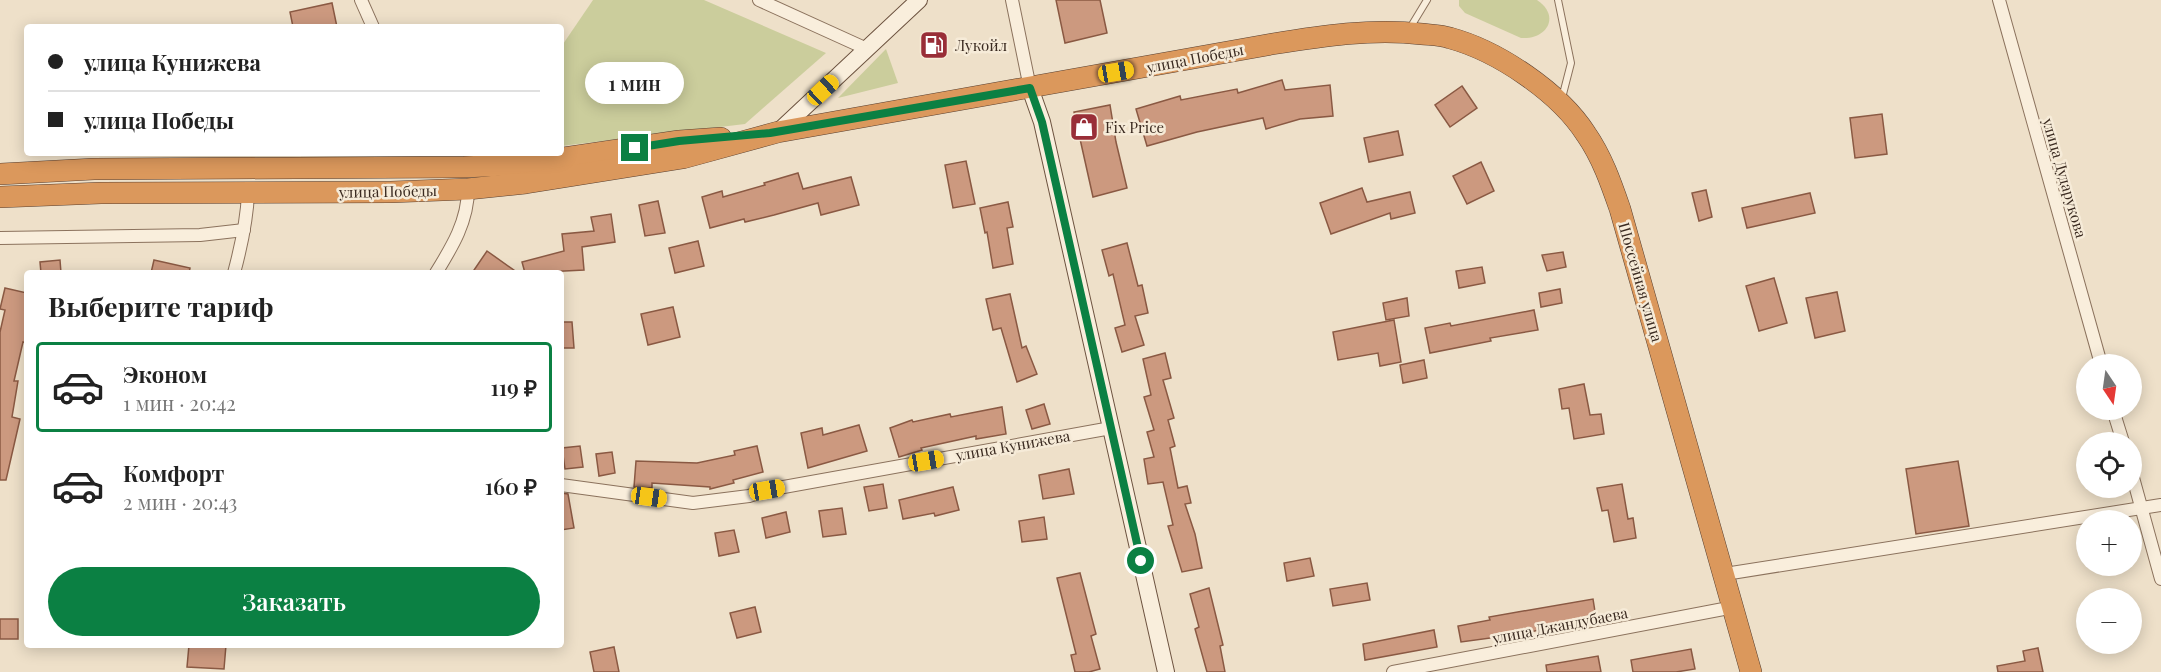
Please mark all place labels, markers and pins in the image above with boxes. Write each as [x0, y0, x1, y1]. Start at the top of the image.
fuel station icon: Лукойл [918, 29, 950, 61]
place label: Лукойл [954, 35, 1008, 55]
shop icon: Fix Price [1068, 111, 1100, 143]
place label: Fix Price [1105, 117, 1164, 137]

